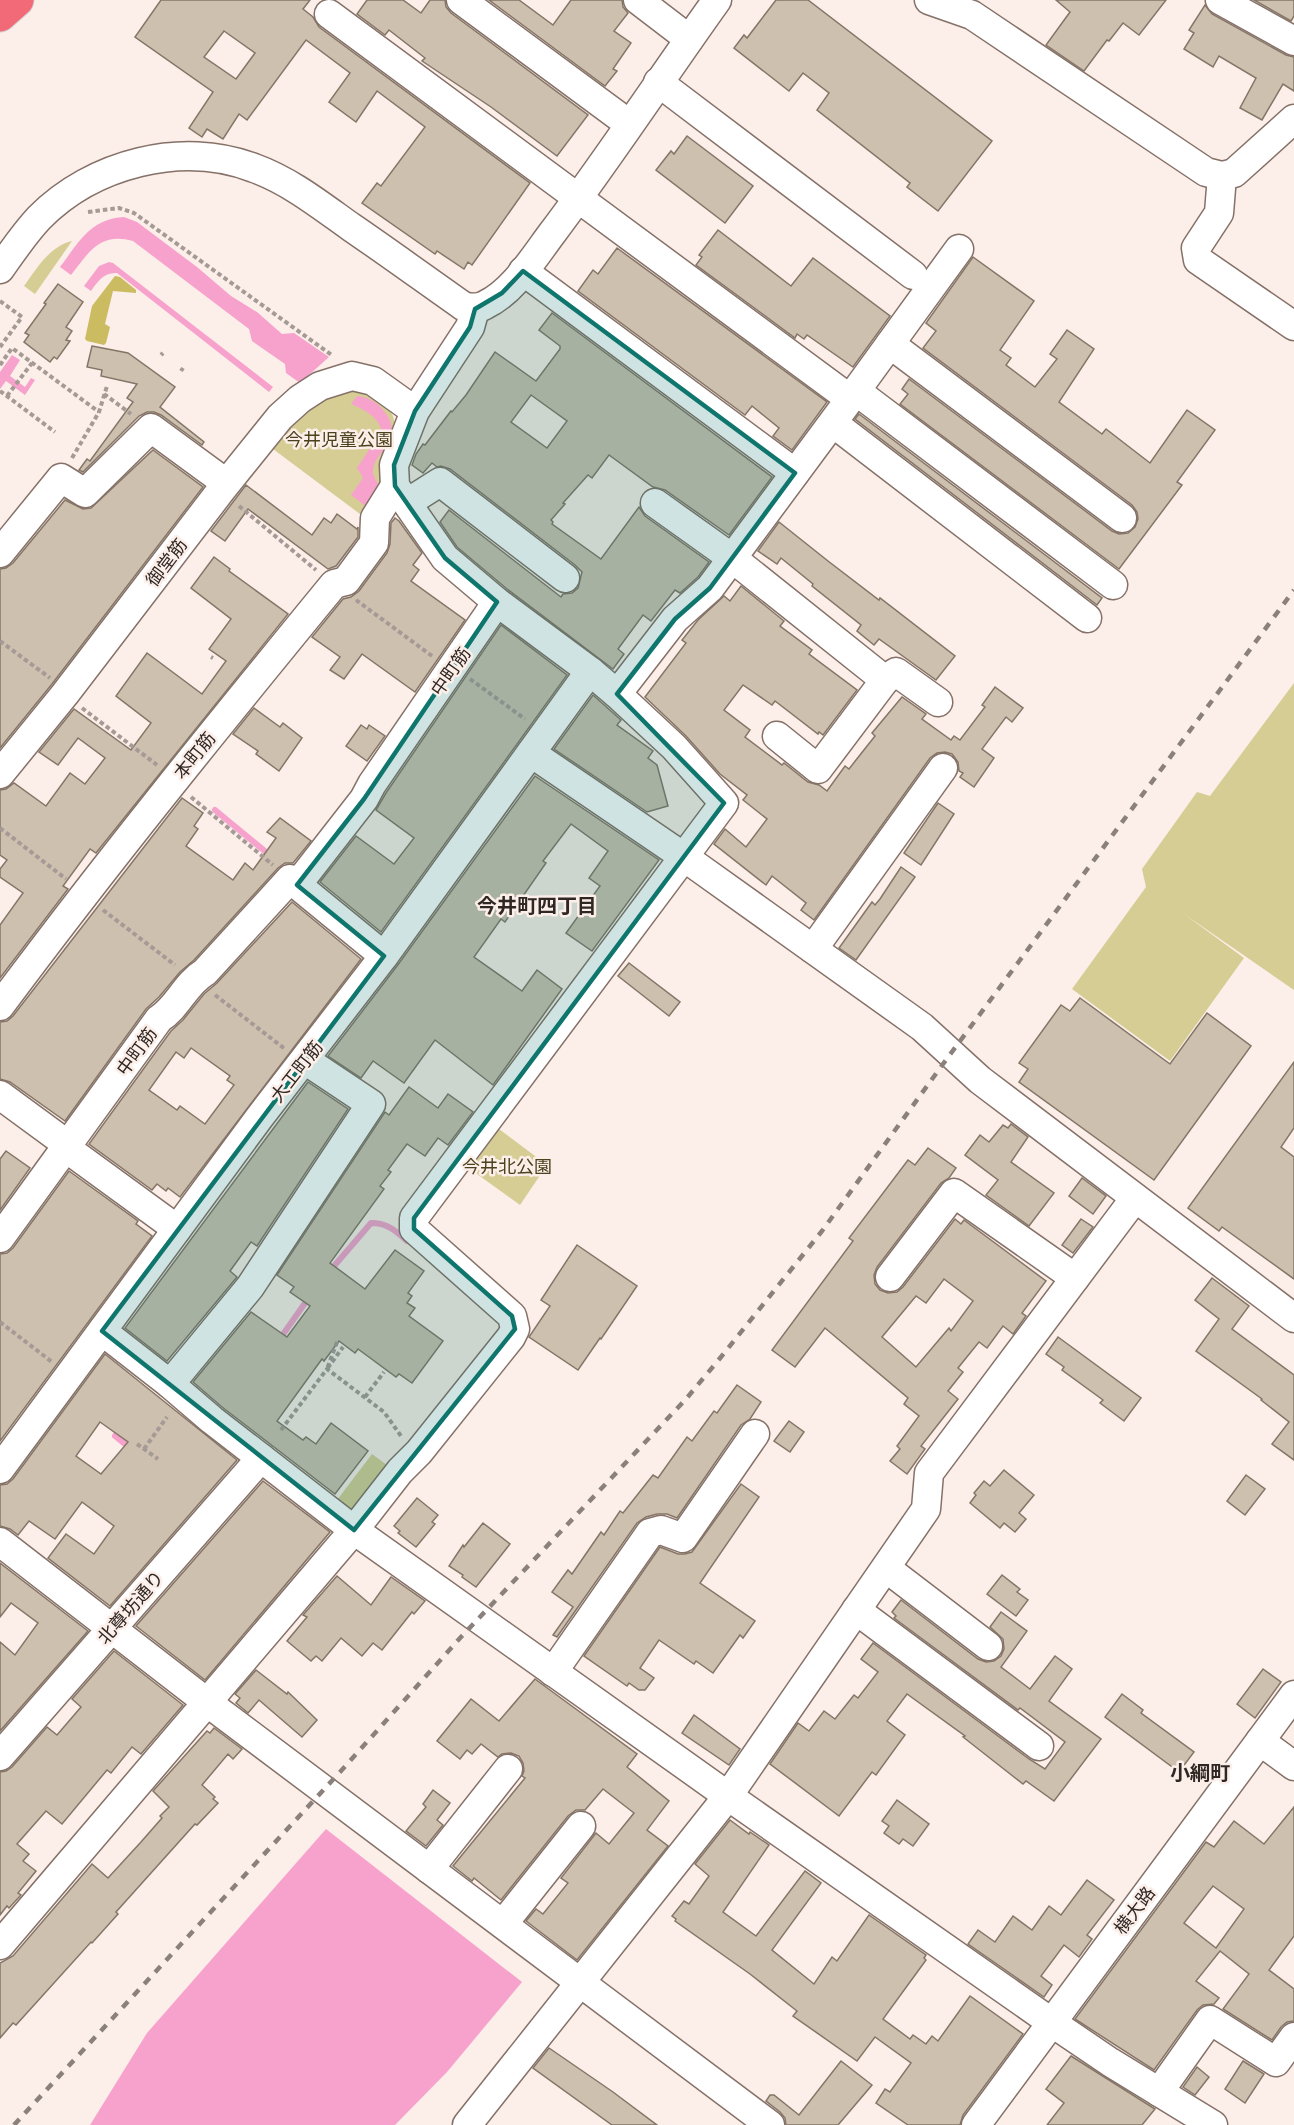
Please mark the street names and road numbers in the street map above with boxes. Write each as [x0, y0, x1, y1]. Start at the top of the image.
street label: 御堂筋 [140, 533, 192, 591]
street label: 中町筋 [425, 642, 475, 700]
street label: 本町筋 [168, 726, 220, 784]
street label: 中町筋 [110, 1022, 162, 1080]
street label: 大工町筋 [264, 1035, 328, 1107]
street label: 北尊坊通り [91, 1565, 169, 1649]
street label: 横大路 [1108, 1881, 1160, 1939]

